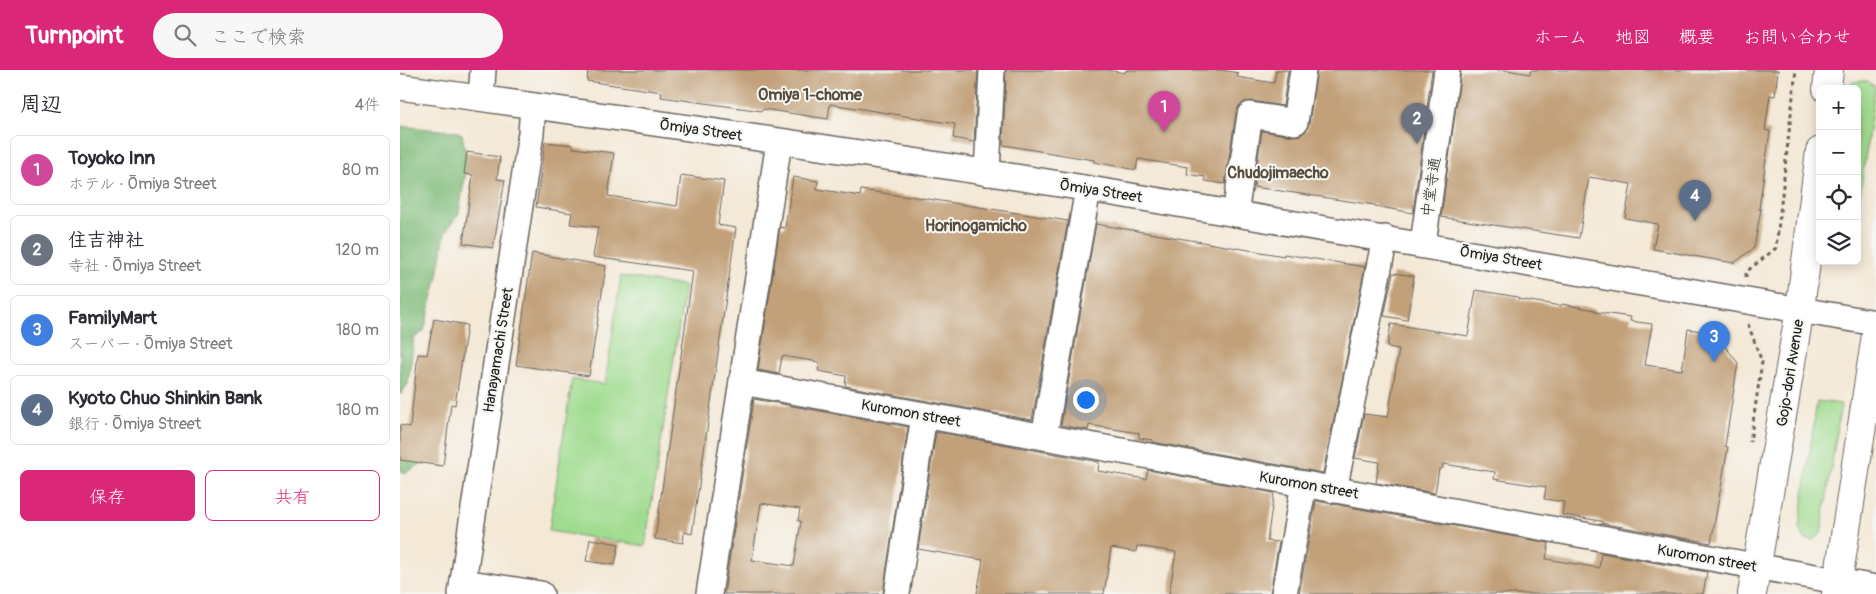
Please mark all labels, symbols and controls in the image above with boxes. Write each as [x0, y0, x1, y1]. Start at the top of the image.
search box [153, 13, 503, 58]
text: Turnpoint [25, 21, 123, 50]
icon: search [171, 21, 199, 49]
text: ここで検索 [211, 25, 306, 49]
text: ホーム [1534, 26, 1587, 49]
text: 地図 [1615, 26, 1651, 49]
text: 概要 [1679, 26, 1715, 49]
text: お問い合わせ [1743, 26, 1851, 49]
district label: Omiya 1-chome [758, 85, 863, 105]
map controls [1816, 85, 1861, 265]
button: + [1816, 85, 1861, 130]
text: 周辺 [20, 91, 62, 118]
pin: 1 [1148, 91, 1180, 132]
text: 4件 [355, 95, 380, 115]
pin: 2 [1401, 103, 1433, 144]
street label: Ōmiya Street [658, 115, 745, 146]
button: − [1816, 130, 1861, 175]
text: Toyoko Inn [68, 146, 155, 170]
street label: 中堂寺通 [1418, 156, 1445, 218]
text: 1 [34, 160, 40, 180]
text: 80 m [342, 160, 379, 180]
district label: Chudojimaecho [1227, 163, 1329, 183]
text: ホテル · Ōmiya Street [68, 174, 216, 194]
button: locate [1816, 175, 1861, 220]
street label: Ōmiya Street [1058, 176, 1145, 208]
pin: 4 [1679, 180, 1711, 221]
district label: Horinogamicho [925, 216, 1027, 236]
button: layers [1816, 220, 1861, 265]
text: 住吉神社 [68, 228, 144, 252]
text: 2 [33, 240, 41, 260]
text: 120 m [335, 240, 379, 260]
street label: Ōmiya Street [1458, 242, 1545, 275]
text: 寺社 · Ōmiya Street [68, 256, 201, 276]
street label: Hanayamachi Street [479, 285, 518, 414]
text: FamilyMart [68, 306, 157, 330]
street label: Gojo-dori Avenue [1773, 317, 1808, 428]
text: 3 [33, 320, 41, 340]
text: 180 m [336, 320, 379, 340]
pin: 3 [1698, 321, 1730, 362]
text: スーパー · Ōmiya Street [68, 334, 232, 354]
text: Kyoto Chuo Shinkin Bank [68, 386, 262, 410]
your location [1073, 387, 1099, 413]
street label: Kuromon street [860, 395, 963, 432]
text: 4 [32, 400, 42, 420]
text: 180 m [336, 400, 379, 420]
text: 銀行 · Ōmiya Street [68, 414, 201, 434]
street label: Kuromon street [1258, 467, 1361, 504]
button: 保存 [20, 470, 195, 521]
button: 共有 [205, 470, 380, 521]
street label: Kuromon street [1656, 540, 1759, 577]

